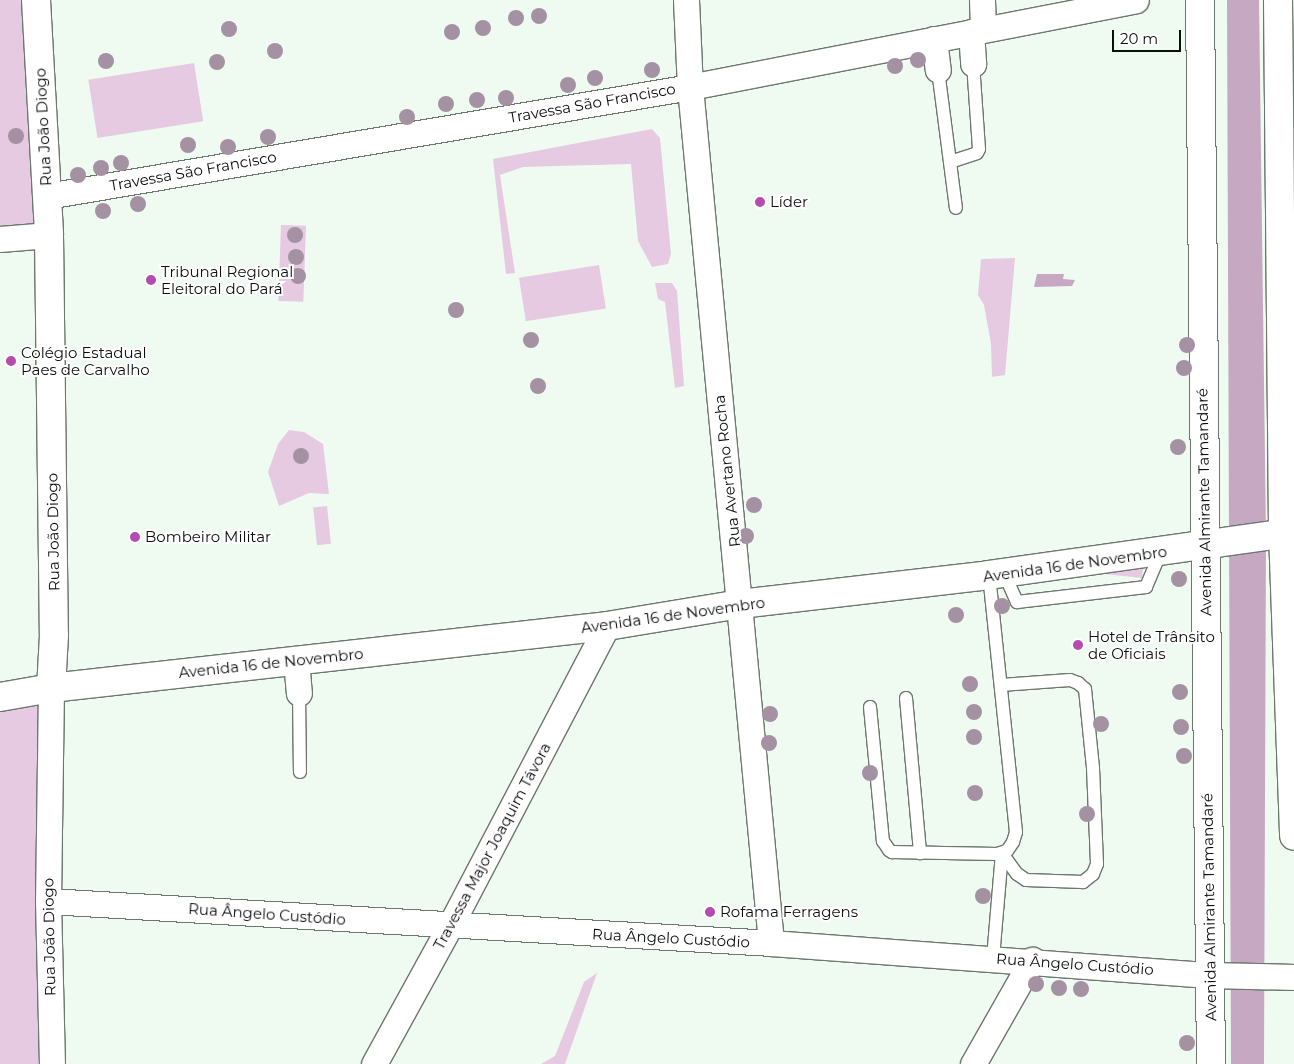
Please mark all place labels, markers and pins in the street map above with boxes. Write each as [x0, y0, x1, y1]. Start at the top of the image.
place label: Líder [770, 193, 808, 211]
marker: Líder [754, 196, 766, 208]
place label: Tribunal Regional Eleitoral do Pará [161, 262, 293, 297]
marker: Tribunal Regional Eleitoral do Pará [145, 274, 157, 286]
place label: Colégio Estadual Paes de Carvalho [21, 343, 150, 378]
marker: Colégio Estadual Paes de Carvalho [5, 355, 17, 367]
place label: Bombeiro Militar [145, 528, 271, 546]
marker: Bombeiro Militar [129, 531, 141, 543]
place label: Hotel de Trânsito de Oficiais [1088, 627, 1215, 662]
marker: Hotel de Trânsito de Oficiais [1072, 639, 1084, 651]
place label: Rofama Ferragens [720, 903, 858, 921]
marker: Rofama Ferragens [704, 906, 716, 918]

